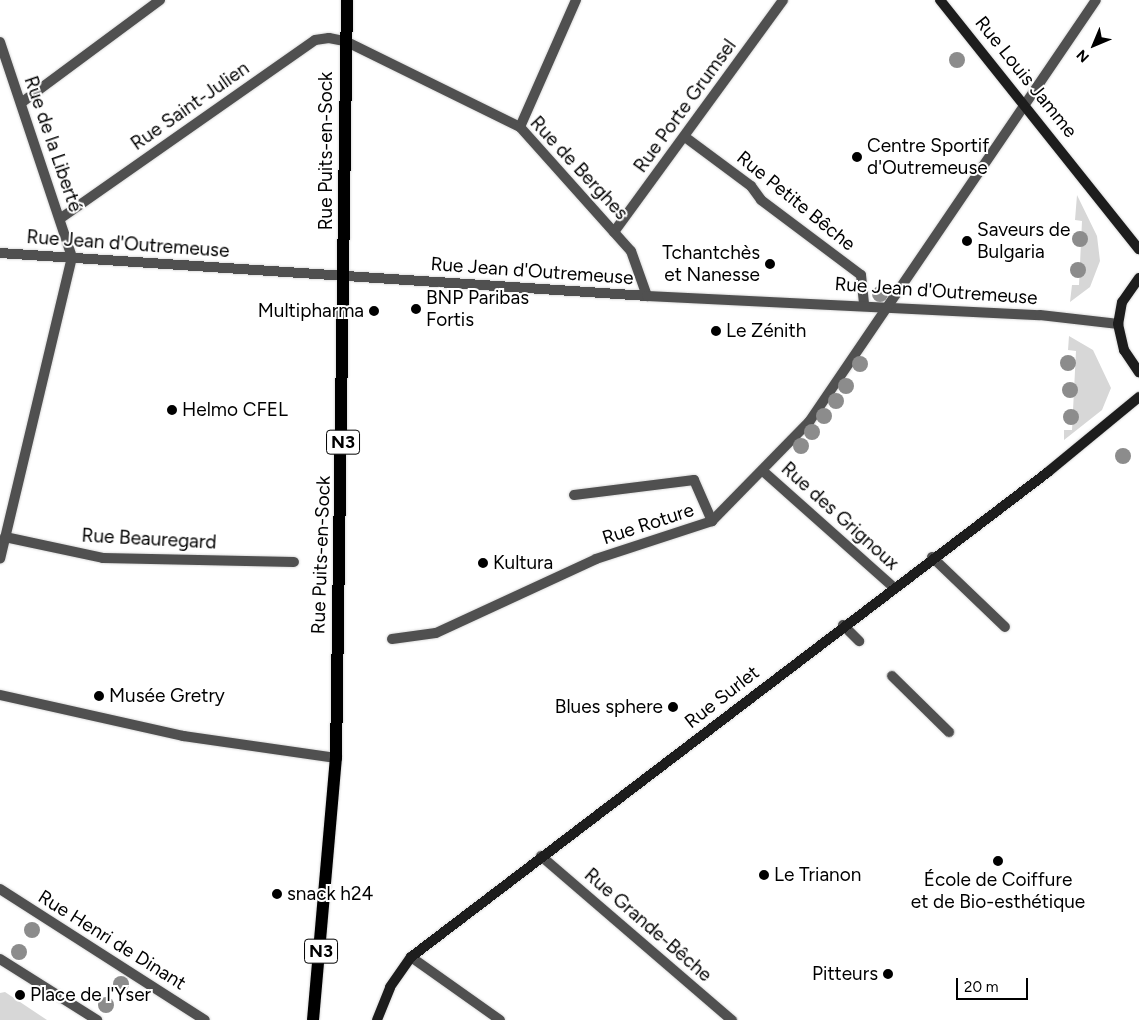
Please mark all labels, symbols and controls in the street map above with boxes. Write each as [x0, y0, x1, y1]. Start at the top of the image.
street label: Rue Louis Jamme [970, 12, 1082, 142]
north arrow [1069, 20, 1119, 70]
street label: Rue Porte Grumsel [629, 35, 741, 177]
text: N [1073, 46, 1093, 66]
street label: Rue Saint-Julien [127, 57, 253, 155]
street label: Rue Puits-en-Sock [315, 72, 337, 230]
street label: Rue de la Liberté [19, 73, 87, 215]
street label: Rue de Berghes [525, 112, 633, 224]
place label: Centre Sportif d'Outremeuse [867, 135, 989, 179]
street label: Rue Petite Bêche [732, 146, 860, 256]
marker: Centre Sportif d'Outremeuse [851, 151, 863, 163]
place label: Saveurs de Bulgaria [977, 219, 1070, 263]
street label: Rue Jean d'Outremeuse [26, 226, 230, 262]
marker: Saveurs de Bulgaria [961, 235, 973, 247]
place label: Tchantchès et Nanesse [662, 242, 760, 286]
street label: Rue Jean d'Outremeuse [430, 253, 634, 289]
marker: Tchantchès et Nanesse [764, 258, 776, 270]
street label: Rue Jean d'Outremeuse [834, 273, 1038, 309]
place label: BNP Paribas Fortis [426, 287, 529, 331]
place label: Multipharma [258, 300, 364, 322]
marker: BNP Paribas Fortis [410, 303, 422, 315]
marker: Multipharma [368, 305, 380, 317]
place label: Le Zénith [726, 320, 806, 342]
marker: Le Zénith [710, 325, 722, 337]
place label: Helmo CFEL [182, 399, 288, 421]
marker: Helmo CFEL [166, 404, 178, 416]
road number: N3 [326, 427, 360, 458]
street label: Rue des Grignoux [777, 457, 903, 575]
street label: Rue Puits-en-Sock [307, 475, 335, 635]
street label: Rue Roture [599, 498, 697, 550]
street label: Rue Beauregard [81, 524, 217, 554]
place label: Kultura [493, 552, 553, 574]
marker: Kultura [477, 557, 489, 569]
street label: Rue Surlet [680, 661, 764, 733]
place label: Musée Gretry [109, 685, 225, 707]
marker: Musée Gretry [93, 690, 105, 702]
place label: Blues sphere [555, 696, 663, 718]
marker: Blues sphere [667, 701, 679, 713]
marker: École de Coiffure et de Bio-esthétique [992, 855, 1004, 867]
street label: Rue Grande-Bêche [580, 863, 716, 987]
place label: Le Trianon [774, 864, 861, 886]
marker: Le Trianon [758, 869, 770, 881]
place label: École de Coiffure et de Bio-esthétique [911, 869, 1085, 913]
place label: snack h24 [287, 883, 373, 905]
street label: Rue Henri de Dinant [34, 885, 190, 995]
marker: snack h24 [271, 888, 283, 900]
road number: N3 [304, 936, 338, 966]
place label: Pitteurs [812, 963, 878, 985]
marker: Pitteurs [882, 968, 894, 980]
scale bar [959, 968, 1032, 1000]
text: 20 m [964, 978, 998, 996]
place label: Place de l'Yser [30, 984, 151, 1006]
marker: Place de l'Yser [14, 989, 26, 1001]

